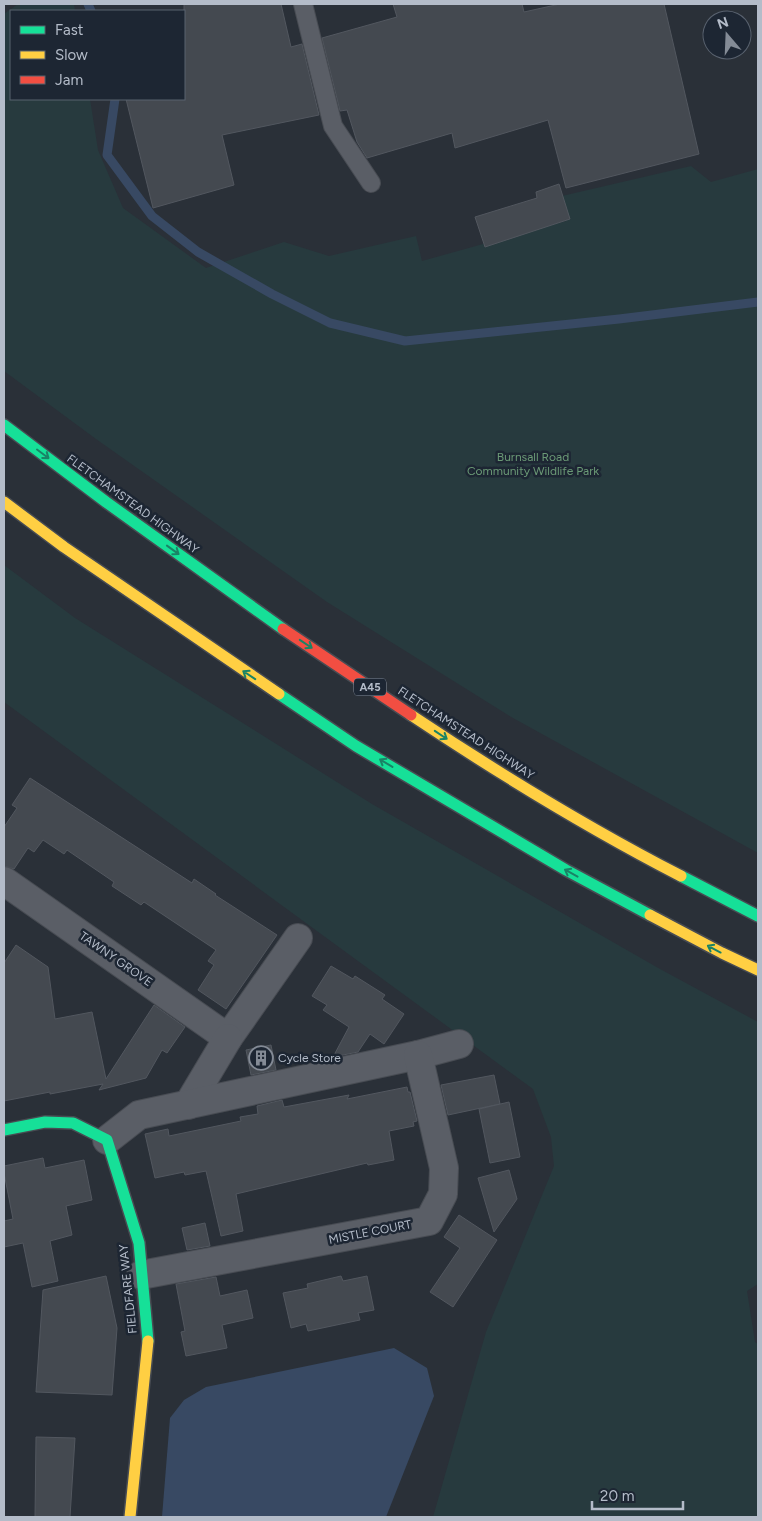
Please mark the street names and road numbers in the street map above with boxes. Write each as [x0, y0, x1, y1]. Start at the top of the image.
street label: FLETCHAMSTEAD HIGHWAY [64, 451, 202, 557]
road number: A45 [354, 679, 386, 696]
street label: FLETCHAMSTEAD HIGHWAY [395, 684, 537, 783]
street label: TAWNY GROVE [77, 929, 155, 989]
street label: MISTLE COURT [327, 1217, 413, 1247]
street label: FIELDFARE WAY [116, 1243, 140, 1334]

